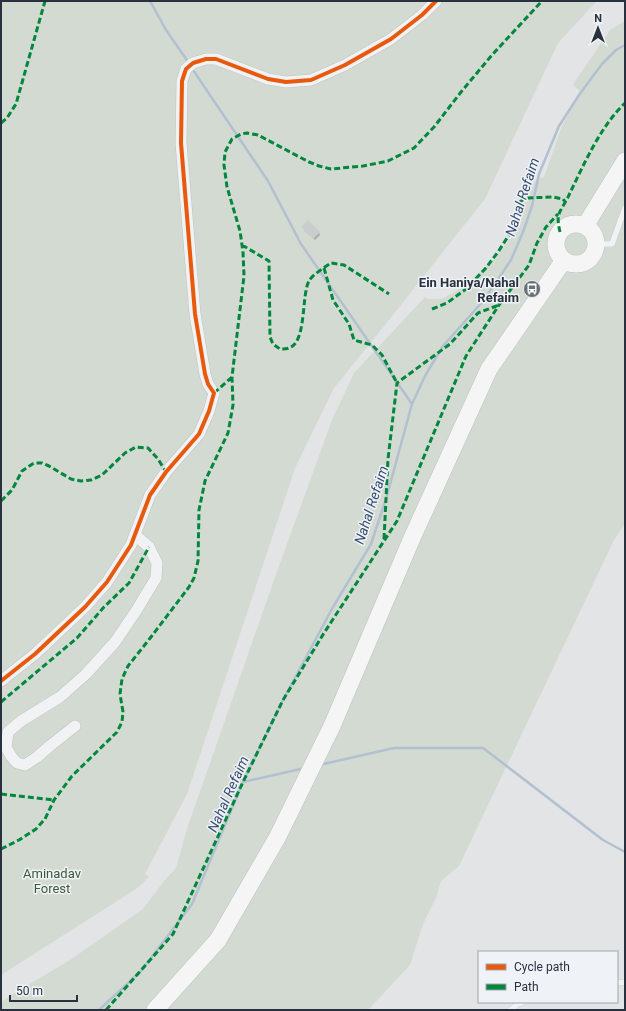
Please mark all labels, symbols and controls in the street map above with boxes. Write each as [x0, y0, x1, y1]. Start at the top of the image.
north arrow [578, 8, 618, 48]
text: N [594, 12, 602, 25]
water label: Nahal Refaim [502, 156, 542, 238]
place label: Ein Haniya/Nahal Refaim [419, 275, 519, 305]
bus stop icon: Ein Haniya/Nahal Refaim [522, 279, 542, 299]
water label: Nahal Refaim [351, 464, 391, 546]
water label: Nahal Refaim [204, 753, 252, 835]
park label: Aminadav Forest [23, 866, 82, 896]
legend [478, 951, 618, 1003]
text: Cycle path [514, 960, 570, 974]
scale bar [10, 977, 77, 1003]
text: Path [514, 980, 539, 994]
text: 50 m [16, 984, 43, 998]

